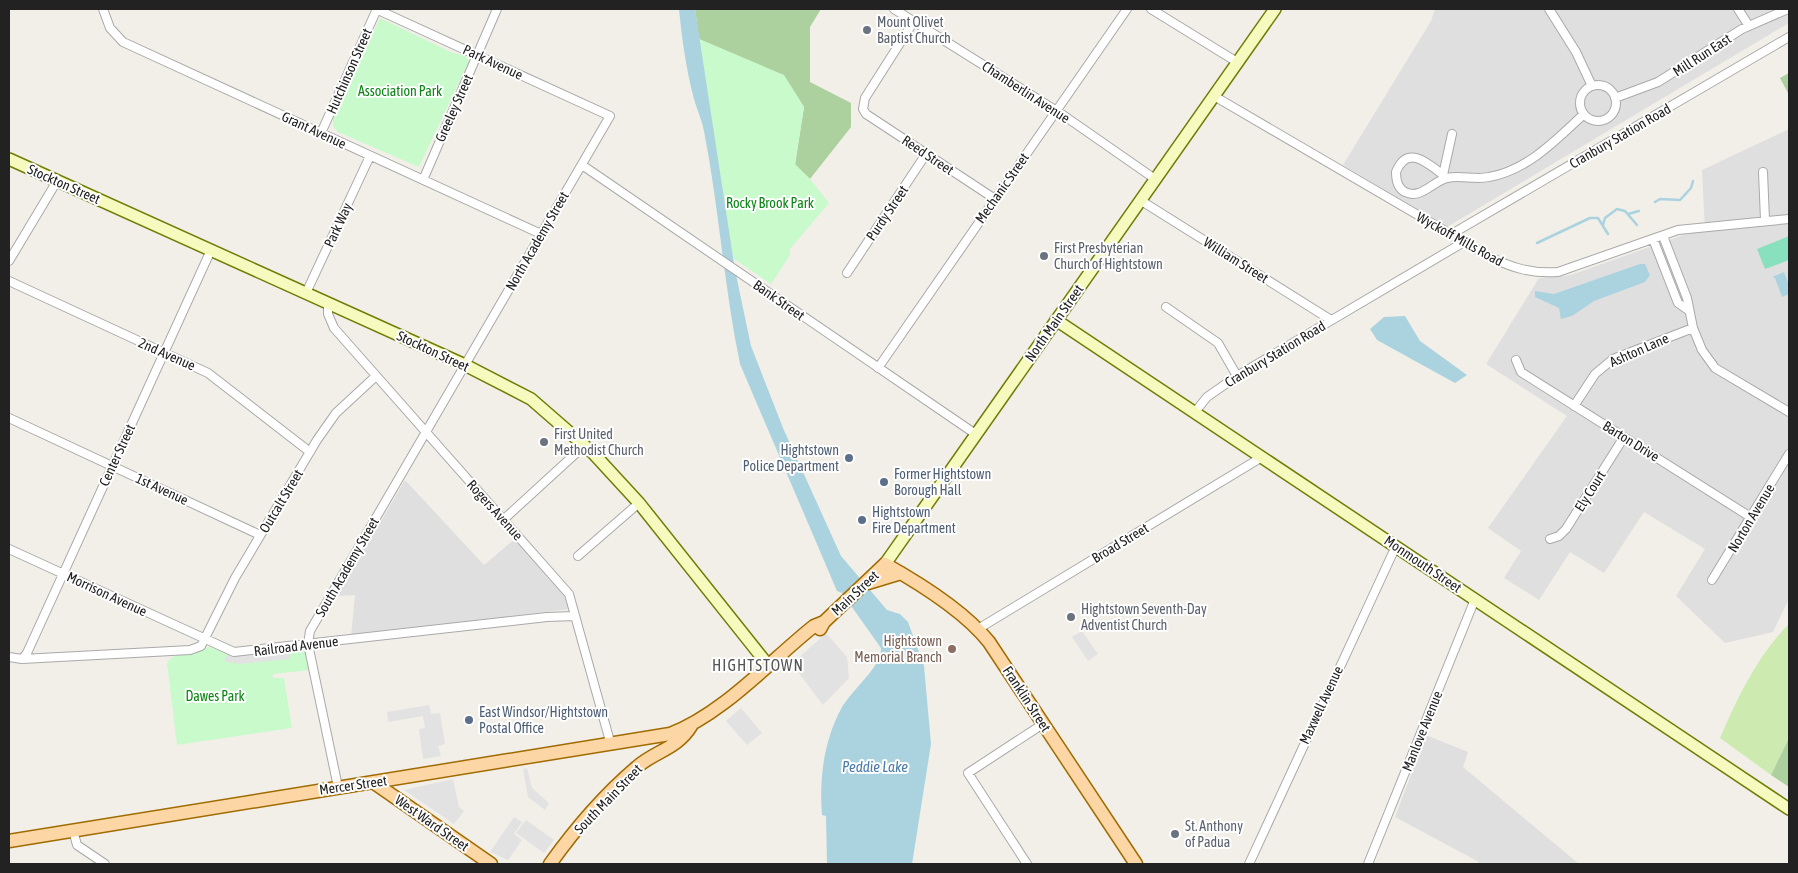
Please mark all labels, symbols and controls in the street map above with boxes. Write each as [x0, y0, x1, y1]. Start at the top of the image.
place label: Mount Olivet Baptist Church [877, 14, 951, 46]
marker: Mount Olivet Baptist Church [861, 24, 873, 36]
street label: Hutchinson Street [323, 26, 375, 116]
street label: Mill Run East [1670, 30, 1734, 80]
street label: Park Avenue [461, 41, 525, 83]
street label: Chamberlin Avenue [979, 58, 1073, 126]
street label: Greeley Street [432, 72, 476, 144]
park label: Association Park [358, 83, 442, 99]
street label: Cranbury Station Road [1566, 100, 1674, 172]
street label: Grant Avenue [279, 108, 349, 152]
street label: Reed Street [899, 132, 957, 178]
street label: Mechanic Street [972, 150, 1032, 226]
street label: Stockton Street [25, 161, 103, 207]
street label: Purdy Street [863, 182, 911, 244]
street label: North Academy Street [502, 189, 572, 293]
park label: Rocky Brook Park [726, 195, 814, 211]
street label: Park Way [321, 200, 355, 250]
street label: Wyckoff Mills Road [1414, 209, 1506, 269]
street label: William Street [1201, 234, 1271, 286]
place label: First Presbyterian Church of Hightstown [1054, 240, 1163, 272]
marker: First Presbyterian Church of Hightstown [1038, 250, 1050, 262]
street label: Bank Street [750, 277, 808, 323]
street label: North Main Street [1022, 282, 1086, 364]
street label: Cranbury Station Road [1222, 318, 1328, 390]
street label: Stockton Street [394, 327, 472, 375]
street label: Ashton Lane [1607, 330, 1671, 370]
street label: 2nd Avenue [136, 334, 198, 374]
street label: Barton Drive [1600, 417, 1662, 465]
street label: Center Street [96, 421, 138, 489]
place label: First United Methodist Church [554, 426, 644, 458]
marker: First United Methodist Church [538, 436, 550, 448]
place label: Hightstown Police Department [743, 442, 839, 474]
marker: Hightstown Police Department [843, 452, 855, 464]
street label: Outcalt Street [256, 466, 306, 536]
place label: Former Hightstown Borough Hall [894, 466, 991, 498]
street label: Ely Court [1571, 468, 1609, 514]
street label: 1st Avenue [133, 470, 191, 508]
marker: Former Hightstown Borough Hall [878, 476, 890, 488]
street label: Rogers Avenue [464, 477, 526, 543]
street label: Norton Avenue [1724, 481, 1778, 555]
place label: Hightstown Fire Department [872, 504, 956, 536]
marker: Hightstown Fire Department [856, 514, 868, 526]
street label: South Academy Street [312, 515, 382, 619]
street label: Broad Street [1089, 520, 1151, 566]
street label: Monmouth Street [1381, 532, 1465, 596]
street label: Main Street [828, 567, 882, 619]
street label: Morrison Avenue [64, 568, 150, 620]
place label: Hightstown Seventh-Day Adventist Church [1081, 601, 1207, 633]
marker: Hightstown Seventh-Day Adventist Church [1065, 611, 1077, 623]
street label: Railroad Avenue [253, 633, 339, 659]
place label: Hightstown Memorial Branch [854, 633, 942, 665]
marker: Hightstown Memorial Branch [946, 643, 958, 655]
district label: HIGHTSTOWN [712, 656, 804, 674]
street label: Franklin Street [1000, 663, 1054, 735]
street label: Maxwell Avenue [1296, 663, 1346, 747]
park label: Dawes Park [185, 688, 245, 704]
street label: Manlove Avenue [1399, 688, 1445, 774]
place label: East Windsor/Hightstown Postal Office [479, 704, 608, 736]
marker: East Windsor/Hightstown Postal Office [463, 714, 475, 726]
water label: Peddie Lake [842, 758, 908, 775]
street label: South Main Street [571, 761, 645, 837]
street label: Mercer Street [318, 772, 388, 798]
street label: West Ward Street [392, 792, 472, 854]
place label: St. Anthony of Padua [1185, 818, 1243, 850]
marker: St. Anthony of Padua [1169, 828, 1181, 840]

